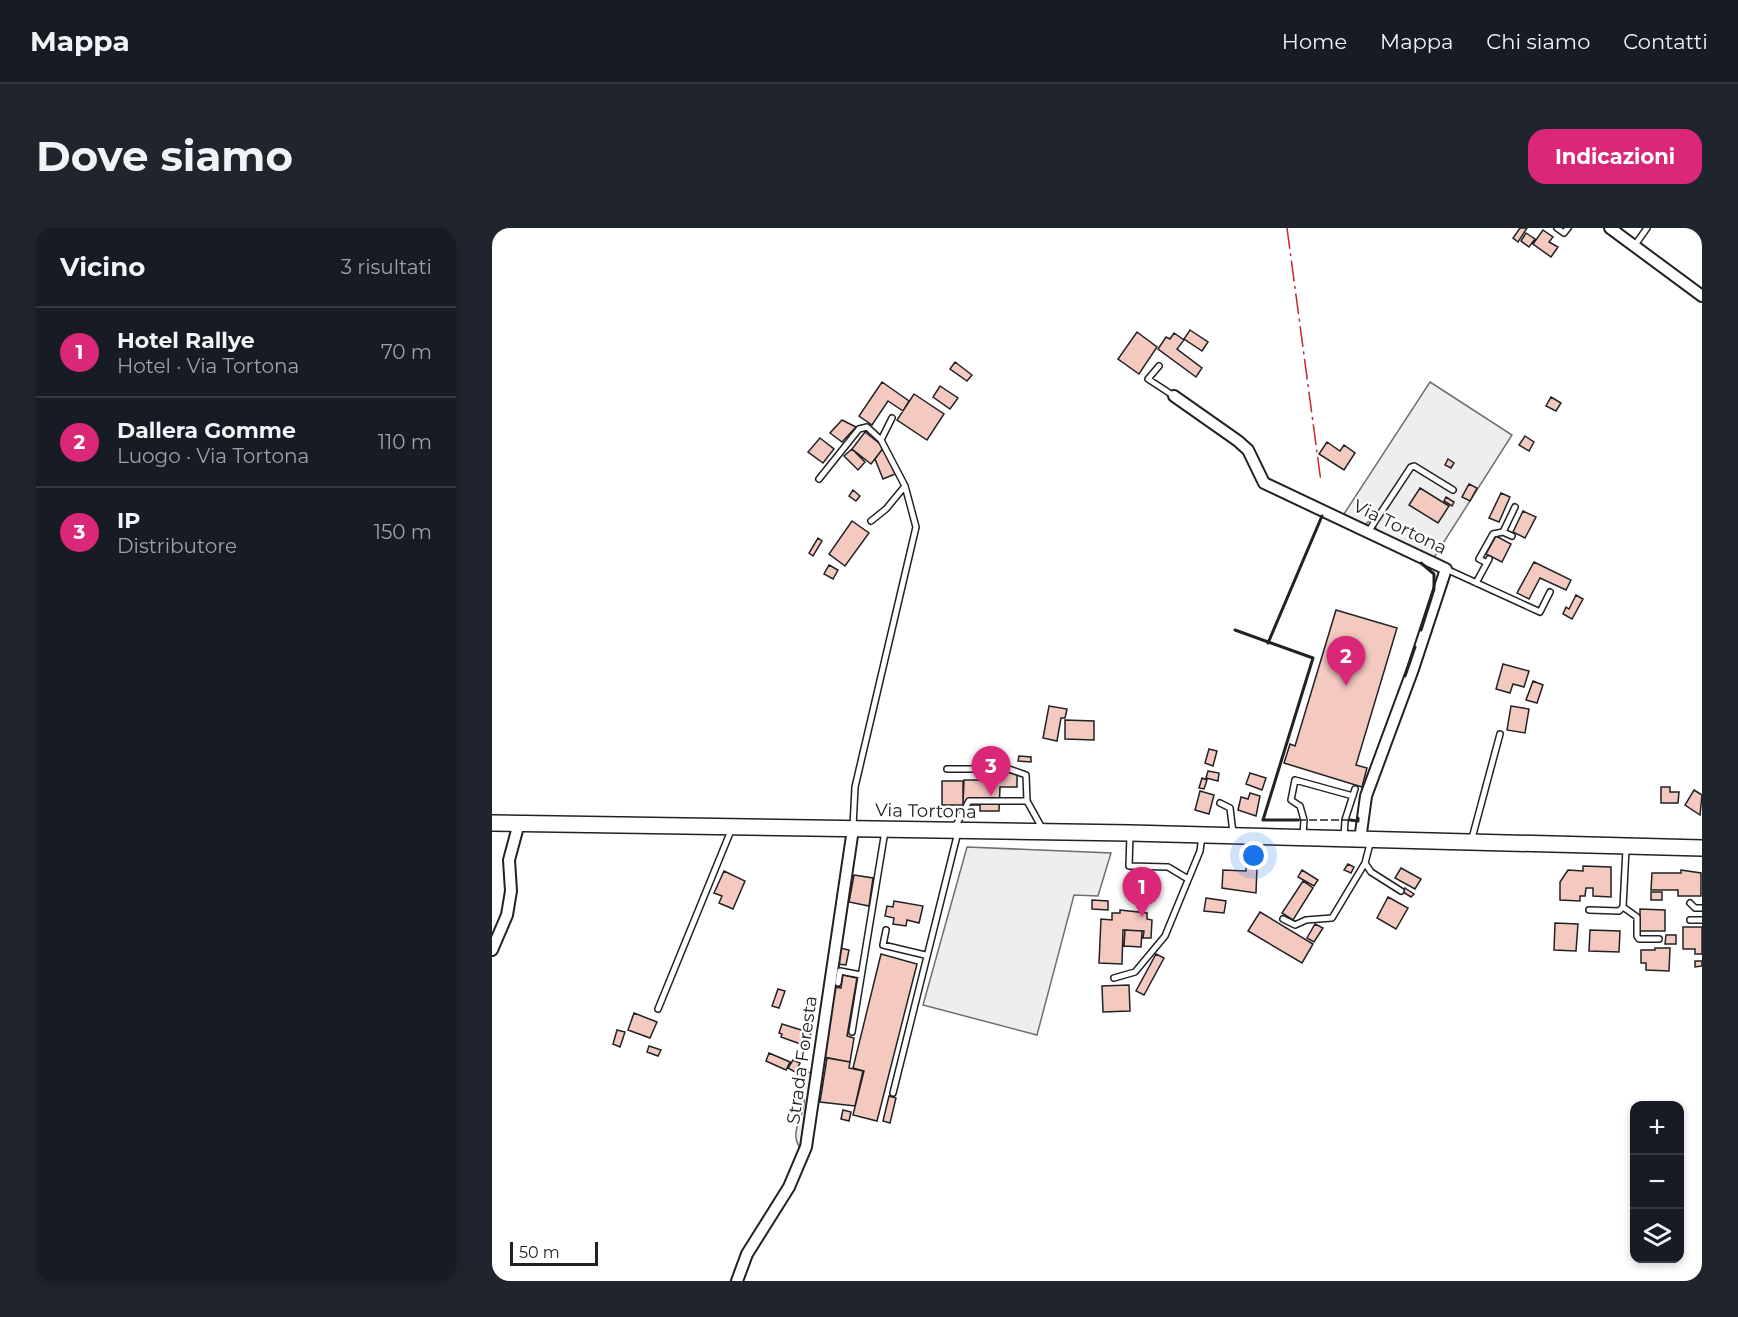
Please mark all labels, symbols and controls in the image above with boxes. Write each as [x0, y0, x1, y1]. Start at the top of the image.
text: Mappa [30, 24, 130, 58]
text: Home [1282, 29, 1347, 54]
text: Mappa [1380, 29, 1453, 54]
text: Chi siamo [1486, 29, 1590, 54]
text: Contatti [1623, 29, 1708, 54]
button: Indicazioni [1528, 129, 1702, 184]
text: Dove siamo [36, 130, 293, 182]
text: Vicino [60, 251, 145, 283]
text: 3 risultati [341, 255, 432, 279]
text: Hotel Rallye [117, 327, 255, 354]
text: 1 [76, 340, 83, 364]
text: 70 m [381, 340, 432, 364]
text: Hotel · Via Tortona [117, 354, 299, 378]
text: Dallera Gomme [117, 417, 296, 444]
text: 2 [74, 430, 85, 454]
text: 110 m [378, 430, 432, 454]
text: Luogo · Via Tortona [117, 444, 309, 468]
street label: Via Tortona [1350, 495, 1450, 559]
text: IP [117, 507, 140, 534]
text: 3 [74, 520, 85, 544]
text: 150 m [374, 520, 432, 544]
text: Distributore [117, 534, 237, 558]
pin: 2 [1326, 636, 1366, 686]
pin: 3 [972, 746, 1010, 796]
street label: Via Tortona [875, 799, 977, 823]
your location [1239, 841, 1268, 870]
pin: 1 [1122, 868, 1162, 917]
street label: Strada Foresta [782, 994, 822, 1126]
map controls [1630, 1101, 1684, 1263]
button: + [1630, 1101, 1684, 1155]
button: − [1630, 1155, 1684, 1209]
button: layers [1630, 1209, 1684, 1263]
scale bar [510, 1239, 598, 1266]
text: 50 m [519, 1243, 560, 1262]

